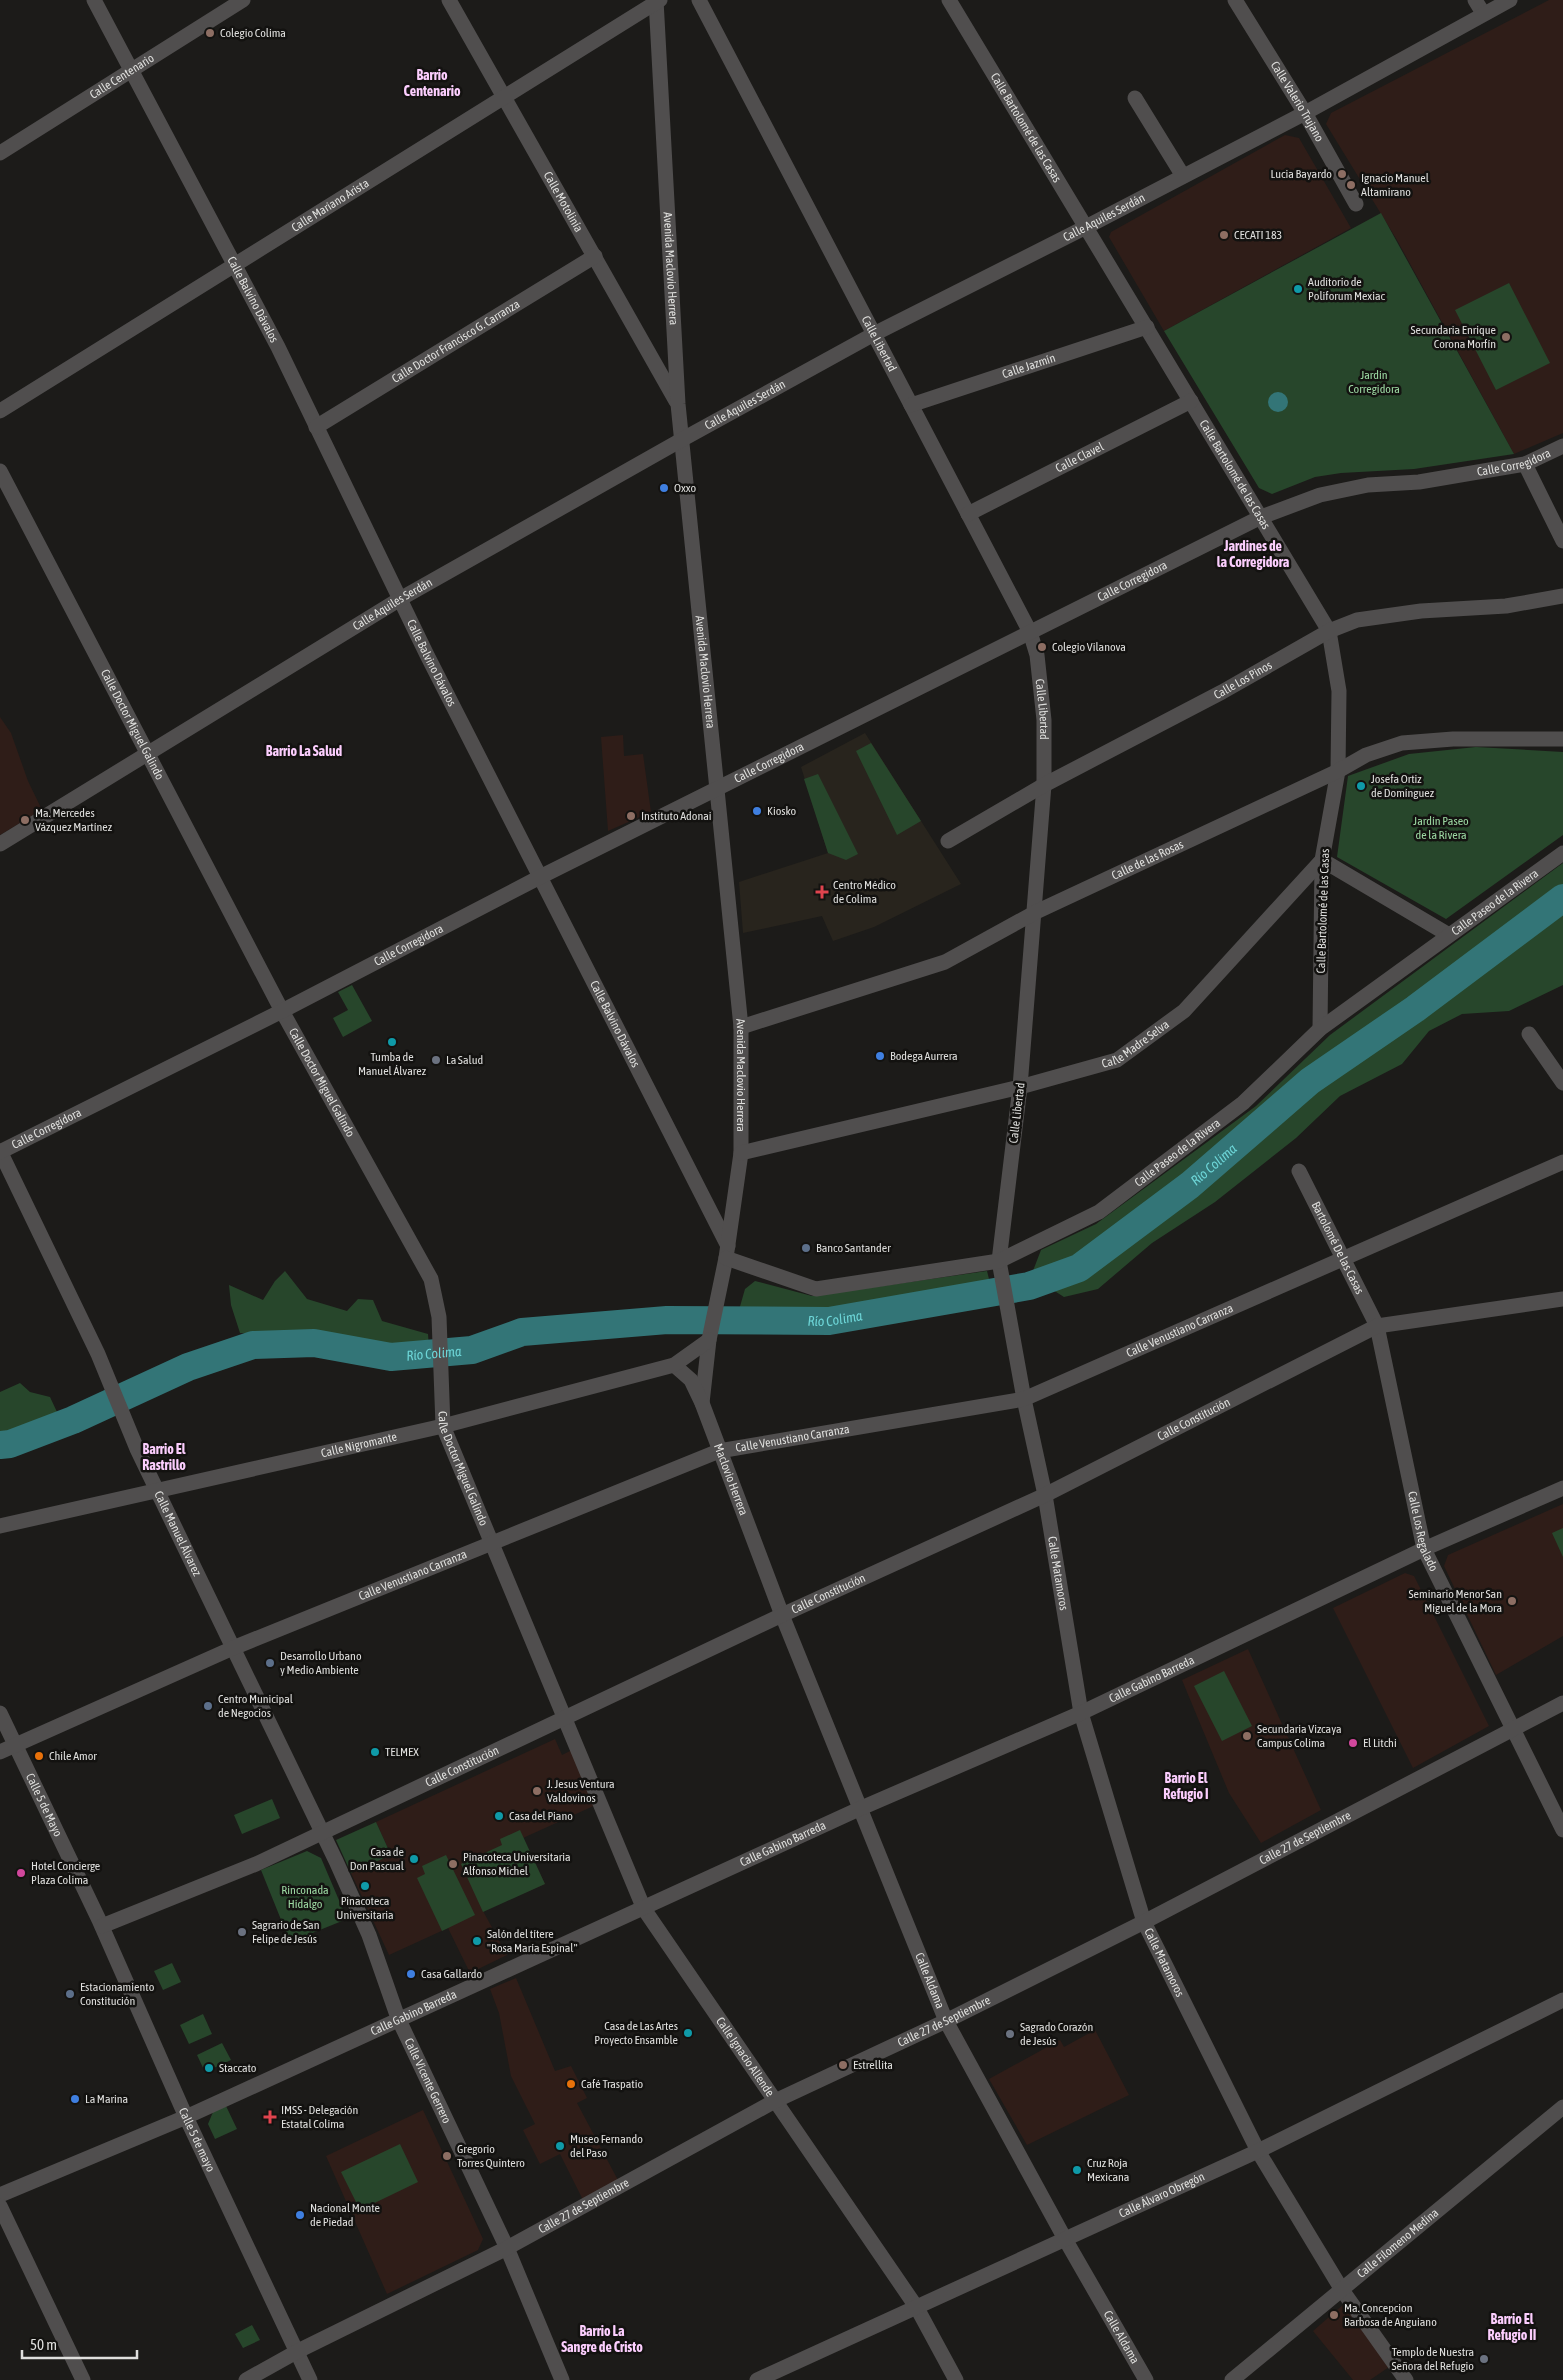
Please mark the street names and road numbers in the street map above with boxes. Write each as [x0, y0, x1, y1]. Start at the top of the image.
street label: Calle Centenario [87, 51, 157, 102]
street label: Calle Valerio Trujano [1268, 59, 1327, 144]
street label: Calle Bartolomé de las Casas [988, 70, 1064, 185]
street label: Calle Motolinía [541, 169, 586, 235]
street label: Calle Mariano Arista [289, 176, 371, 235]
street label: Calle Aquiles Serdán [1061, 191, 1147, 244]
street label: Avenida Maclovio Herrera [661, 212, 681, 326]
street label: Calle Balvino Dávalos [224, 254, 281, 345]
street label: Calle Doctor Francisco G. Carranza [389, 297, 522, 386]
street label: Calle Libertad [859, 313, 899, 374]
street label: Calle Jazmín [1000, 351, 1057, 381]
street label: Calle Aquiles Serdán [702, 377, 788, 433]
street label: Calle Bartolomé de las Casas [1197, 417, 1273, 532]
street label: Calle Clavel [1053, 439, 1107, 475]
street label: Calle Corregidora [1476, 446, 1553, 479]
street label: Calle Corregidora [1095, 558, 1169, 605]
street label: Calle Aquiles Serdán [350, 575, 435, 633]
street label: Avenida Maclovio Herrera [692, 615, 718, 729]
street label: Calle Balvino Dávalos [404, 617, 459, 709]
street label: Calle Los Pinos [1211, 658, 1274, 702]
street label: Calle Doctor Miguel Galindo [98, 667, 167, 782]
street label: Calle Libertad [1033, 678, 1051, 740]
street label: Calle Corregidora [732, 739, 806, 786]
street label: Calle de las Rosas [1109, 837, 1186, 883]
street label: Calle Bartolomé de las Casas [1314, 848, 1332, 974]
street label: Calle Paseo de la Rivera [1449, 866, 1541, 938]
street label: Calle Corregidora [372, 921, 446, 969]
street label: Calle Balvino Dávalos [587, 978, 643, 1070]
street label: Calle Madre Selva [1100, 1017, 1172, 1071]
street label: Avenida Maclovio Herrera [733, 1018, 748, 1132]
street label: Calle Doctor Miguel Galindo [286, 1026, 358, 1140]
street label: Calle Libertad [1006, 1082, 1028, 1144]
street label: Calle Corregidora [9, 1105, 84, 1152]
street label: Calle Paseo de la Rivera [1132, 1116, 1223, 1190]
street label: Bartolomé De las Casas [1309, 1199, 1367, 1296]
street label: Calle Venustiano Carranza [1124, 1301, 1235, 1360]
street label: Calle Constitución [1155, 1395, 1232, 1444]
street label: Calle Doctor Miguel Galindo [435, 1411, 491, 1528]
street label: Calle Venustiano Carranza [734, 1422, 850, 1455]
street label: Calle Nigromante [320, 1430, 398, 1460]
street label: Maclovio Herrera [711, 1442, 751, 1517]
street label: Calle Manuel Álvarez [151, 1489, 205, 1579]
street label: Calle Los Regalado [1405, 1490, 1441, 1574]
street label: Calle Matamoros [1045, 1535, 1071, 1611]
street label: Calle Venustiano Carranza [357, 1547, 469, 1603]
street label: Calle Constitución [789, 1571, 868, 1617]
street label: Calle Gabino Barreda [1107, 1653, 1197, 1706]
street label: Calle Constitución [423, 1743, 501, 1790]
street label: Calle 5 de Mayo [23, 1771, 65, 1839]
street label: Calle 27 de Septiembre [1257, 1808, 1353, 1868]
street label: Calle Gabino Barreda [738, 1818, 828, 1870]
street label: Calle Matamoros [1141, 1926, 1187, 1999]
street label: Calle Aldama [912, 1951, 947, 2010]
street label: Calle Gabino Barreda [368, 1987, 459, 2039]
street label: Calle 27 de Septiembre [895, 1993, 993, 2050]
street label: Calle Ignacio Allende [713, 2014, 777, 2099]
street label: Calle Vicente Gerrero [402, 2036, 454, 2126]
street label: Calle 5 de mayo [176, 2106, 218, 2174]
street label: Calle Álvaro Obregón [1117, 2169, 1207, 2221]
street label: Calle 27 de Septiembre [536, 2175, 631, 2236]
street label: Calle Filomeno Medina [1354, 2206, 1441, 2281]
street label: Calle Aldama [1101, 2308, 1142, 2366]

